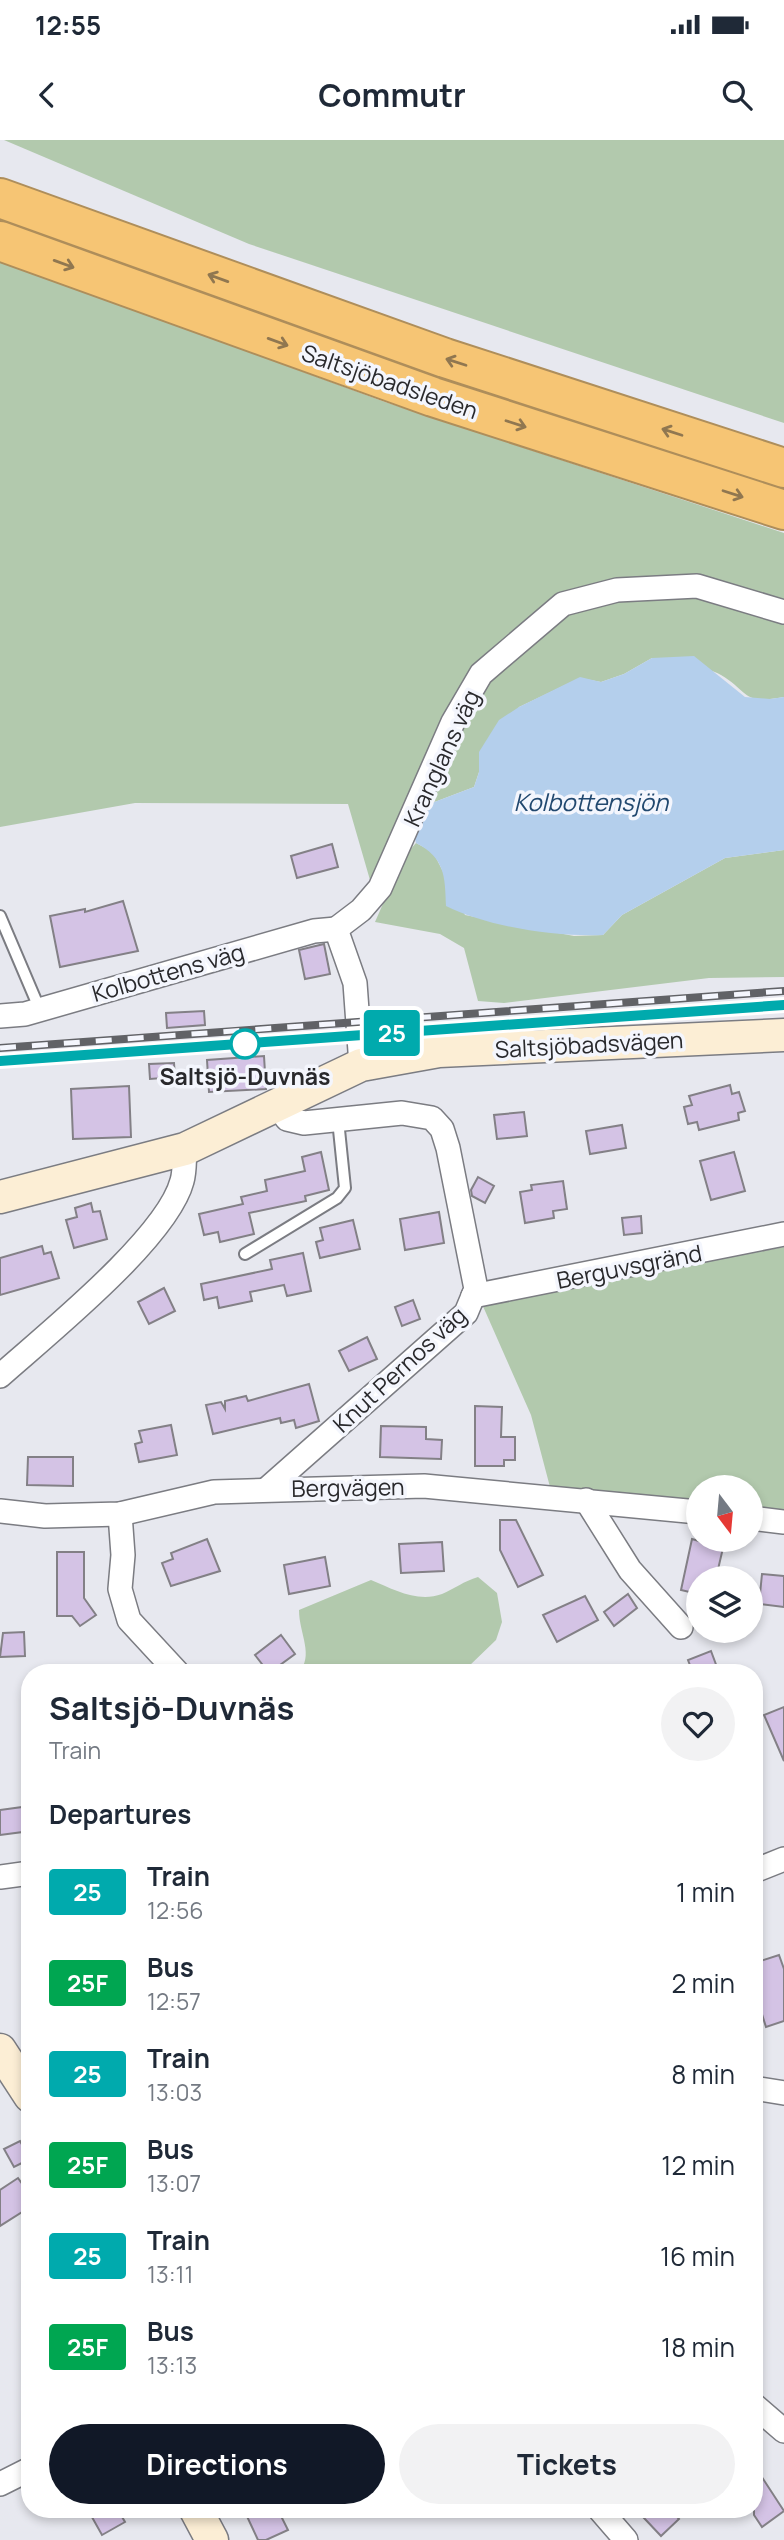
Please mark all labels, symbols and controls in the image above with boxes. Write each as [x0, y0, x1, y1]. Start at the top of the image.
text: 12:55 [35, 7, 101, 43]
text: Commutr [318, 73, 466, 117]
icon: back [28, 76, 66, 114]
icon: search [718, 76, 756, 114]
one-way arrow [53, 259, 75, 271]
one-way arrow [208, 270, 230, 283]
street label: Saltsjöbadsleden [298, 336, 482, 426]
one-way arrow [266, 337, 288, 349]
one-way arrow [445, 354, 467, 367]
one-way arrow [505, 418, 527, 431]
one-way arrow [662, 425, 684, 437]
one-way arrow [721, 489, 743, 501]
street label: Kranglans väg [395, 684, 487, 832]
water label: Kolbottensjön [514, 785, 669, 818]
street label: Kolbottens väg [88, 935, 248, 1009]
line badge: 25 [360, 1010, 424, 1056]
text: 25 [378, 1016, 406, 1049]
street label: Saltsjöbadsvägen [494, 1023, 684, 1065]
marker: Saltsjö-Duvnäs [230, 1029, 260, 1059]
place label: Saltsjö-Duvnäs [159, 1060, 331, 1092]
street label: Berguvsgränd [554, 1236, 704, 1296]
street label: Knut Pernos väg [325, 1299, 473, 1439]
street label: Bergvägen [291, 1470, 405, 1504]
north arrow [686, 1475, 763, 1552]
map controls [686, 1475, 763, 1643]
button: layers [686, 1566, 763, 1643]
text: Saltsjö-Duvnäs [49, 1685, 294, 1730]
button: heart [661, 1687, 735, 1761]
text: Train [49, 1734, 101, 1766]
text: Departures [49, 1796, 191, 1832]
text: Train [147, 1858, 210, 1894]
text: 1 min [676, 1874, 735, 1910]
text: 25 [73, 1875, 102, 1908]
text: 12:56 [147, 1894, 204, 1926]
text: Bus [147, 1949, 194, 1985]
text: 2 min [671, 1965, 735, 2001]
text: 25F [67, 1966, 108, 1999]
text: 12:57 [147, 1985, 201, 2017]
text: Train [147, 2040, 210, 2076]
text: 8 min [671, 2056, 735, 2092]
text: 25 [73, 2057, 102, 2090]
text: 13:03 [147, 2076, 202, 2108]
text: Bus [147, 2131, 194, 2167]
text: 12 min [661, 2147, 735, 2183]
text: 25F [67, 2148, 108, 2181]
text: 13:07 [147, 2167, 201, 2199]
text: Train [147, 2222, 210, 2258]
text: 16 min [660, 2238, 735, 2274]
text: 25 [73, 2239, 102, 2272]
text: 13:11 [147, 2258, 194, 2290]
text: Bus [147, 2313, 194, 2349]
text: 18 min [661, 2329, 735, 2365]
text: 25F [67, 2330, 108, 2363]
text: 13:13 [147, 2349, 197, 2381]
button: Directions [49, 2424, 385, 2504]
button: Tickets [399, 2424, 735, 2504]

